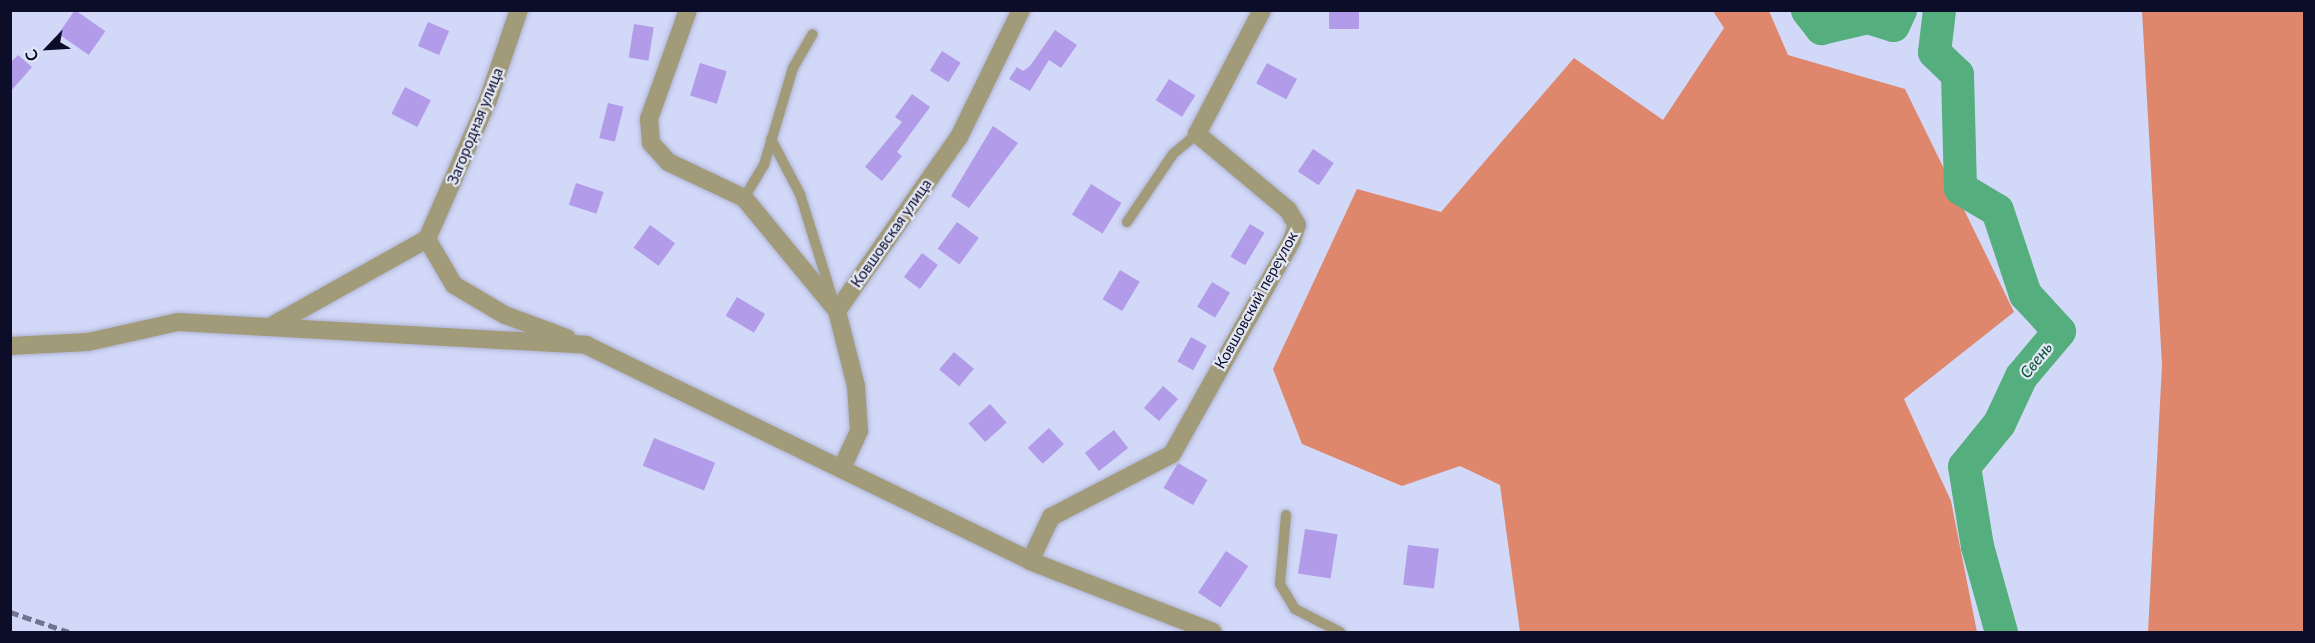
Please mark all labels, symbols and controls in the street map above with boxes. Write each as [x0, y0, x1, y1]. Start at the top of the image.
north arrow [18, 18, 78, 78]
text: С [20, 47, 42, 65]
street label: Загородная улица [443, 65, 507, 187]
street label: Ковшовская улица [847, 175, 935, 291]
street label: Ковшовский переулок [1211, 228, 1301, 372]
water label: Свень [2016, 338, 2056, 382]

